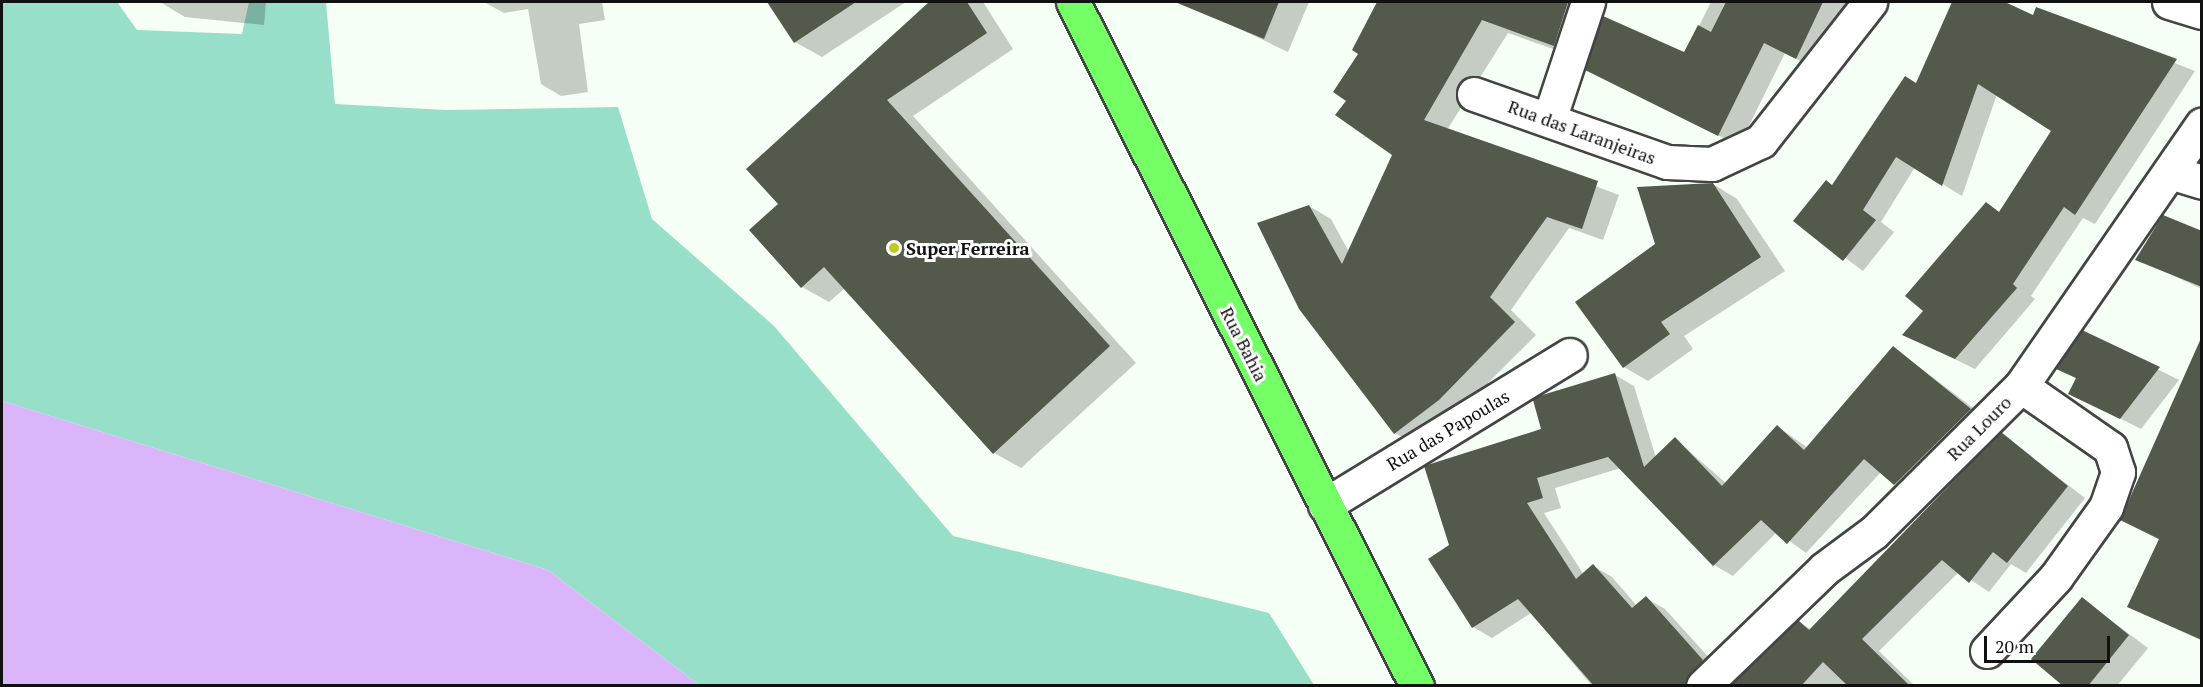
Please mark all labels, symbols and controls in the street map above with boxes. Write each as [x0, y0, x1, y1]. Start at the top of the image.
street label: Rua das Laranjeiras [1505, 95, 1659, 169]
place label: Super Ferreira [906, 237, 1029, 259]
marker: Super Ferreira [887, 241, 901, 255]
street label: Rua Bahia [1216, 303, 1272, 385]
street label: Rua das Papoulas [1383, 385, 1513, 475]
street label: Rua Louro [1942, 391, 2016, 465]
scale bar [1987, 624, 2113, 662]
text: 20 m [1995, 634, 2034, 658]

